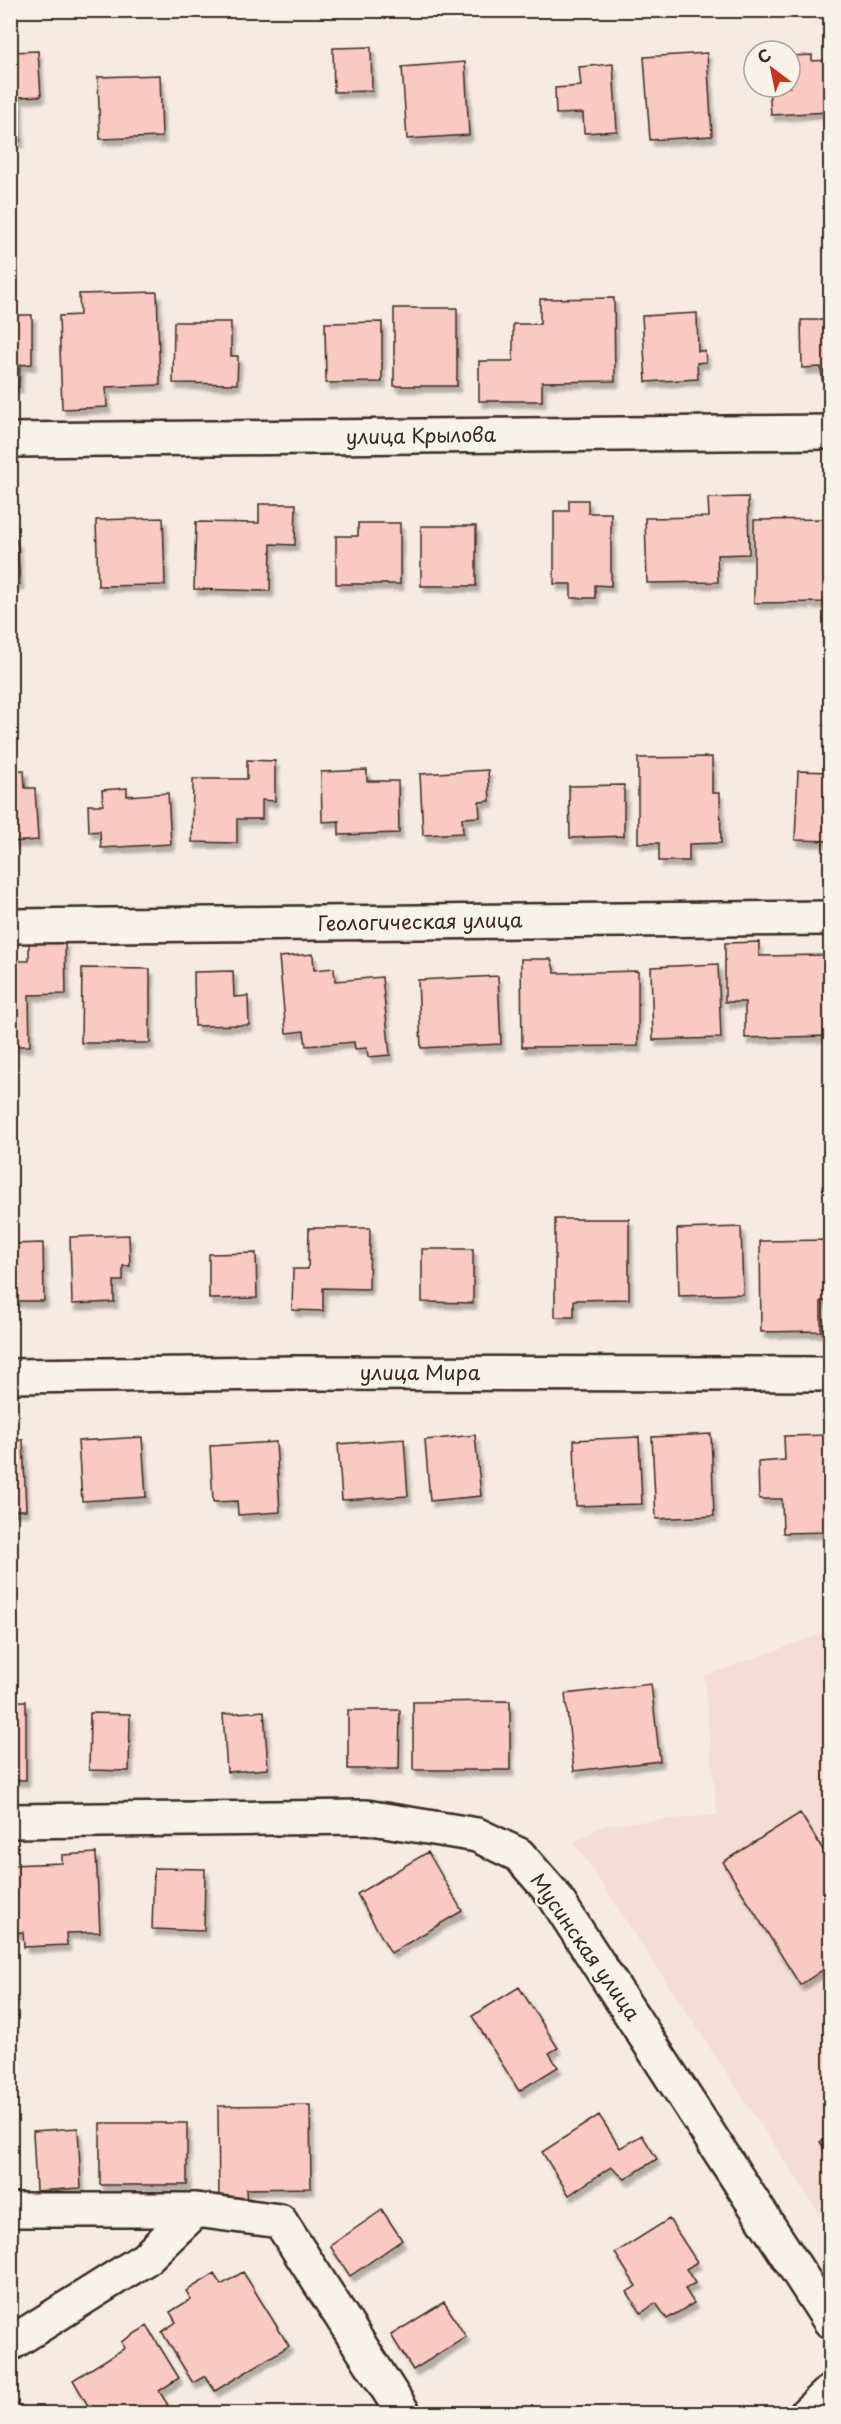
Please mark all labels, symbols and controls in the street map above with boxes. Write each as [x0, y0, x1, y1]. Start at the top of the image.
north arrow [742, 39, 802, 99]
text: С [752, 42, 775, 69]
street label: улица Крылова [346, 419, 497, 451]
street label: Геологическая улица [317, 904, 523, 938]
street label: улица Мира [360, 1357, 481, 1387]
street label: Мусинская улица [524, 1867, 648, 2027]

